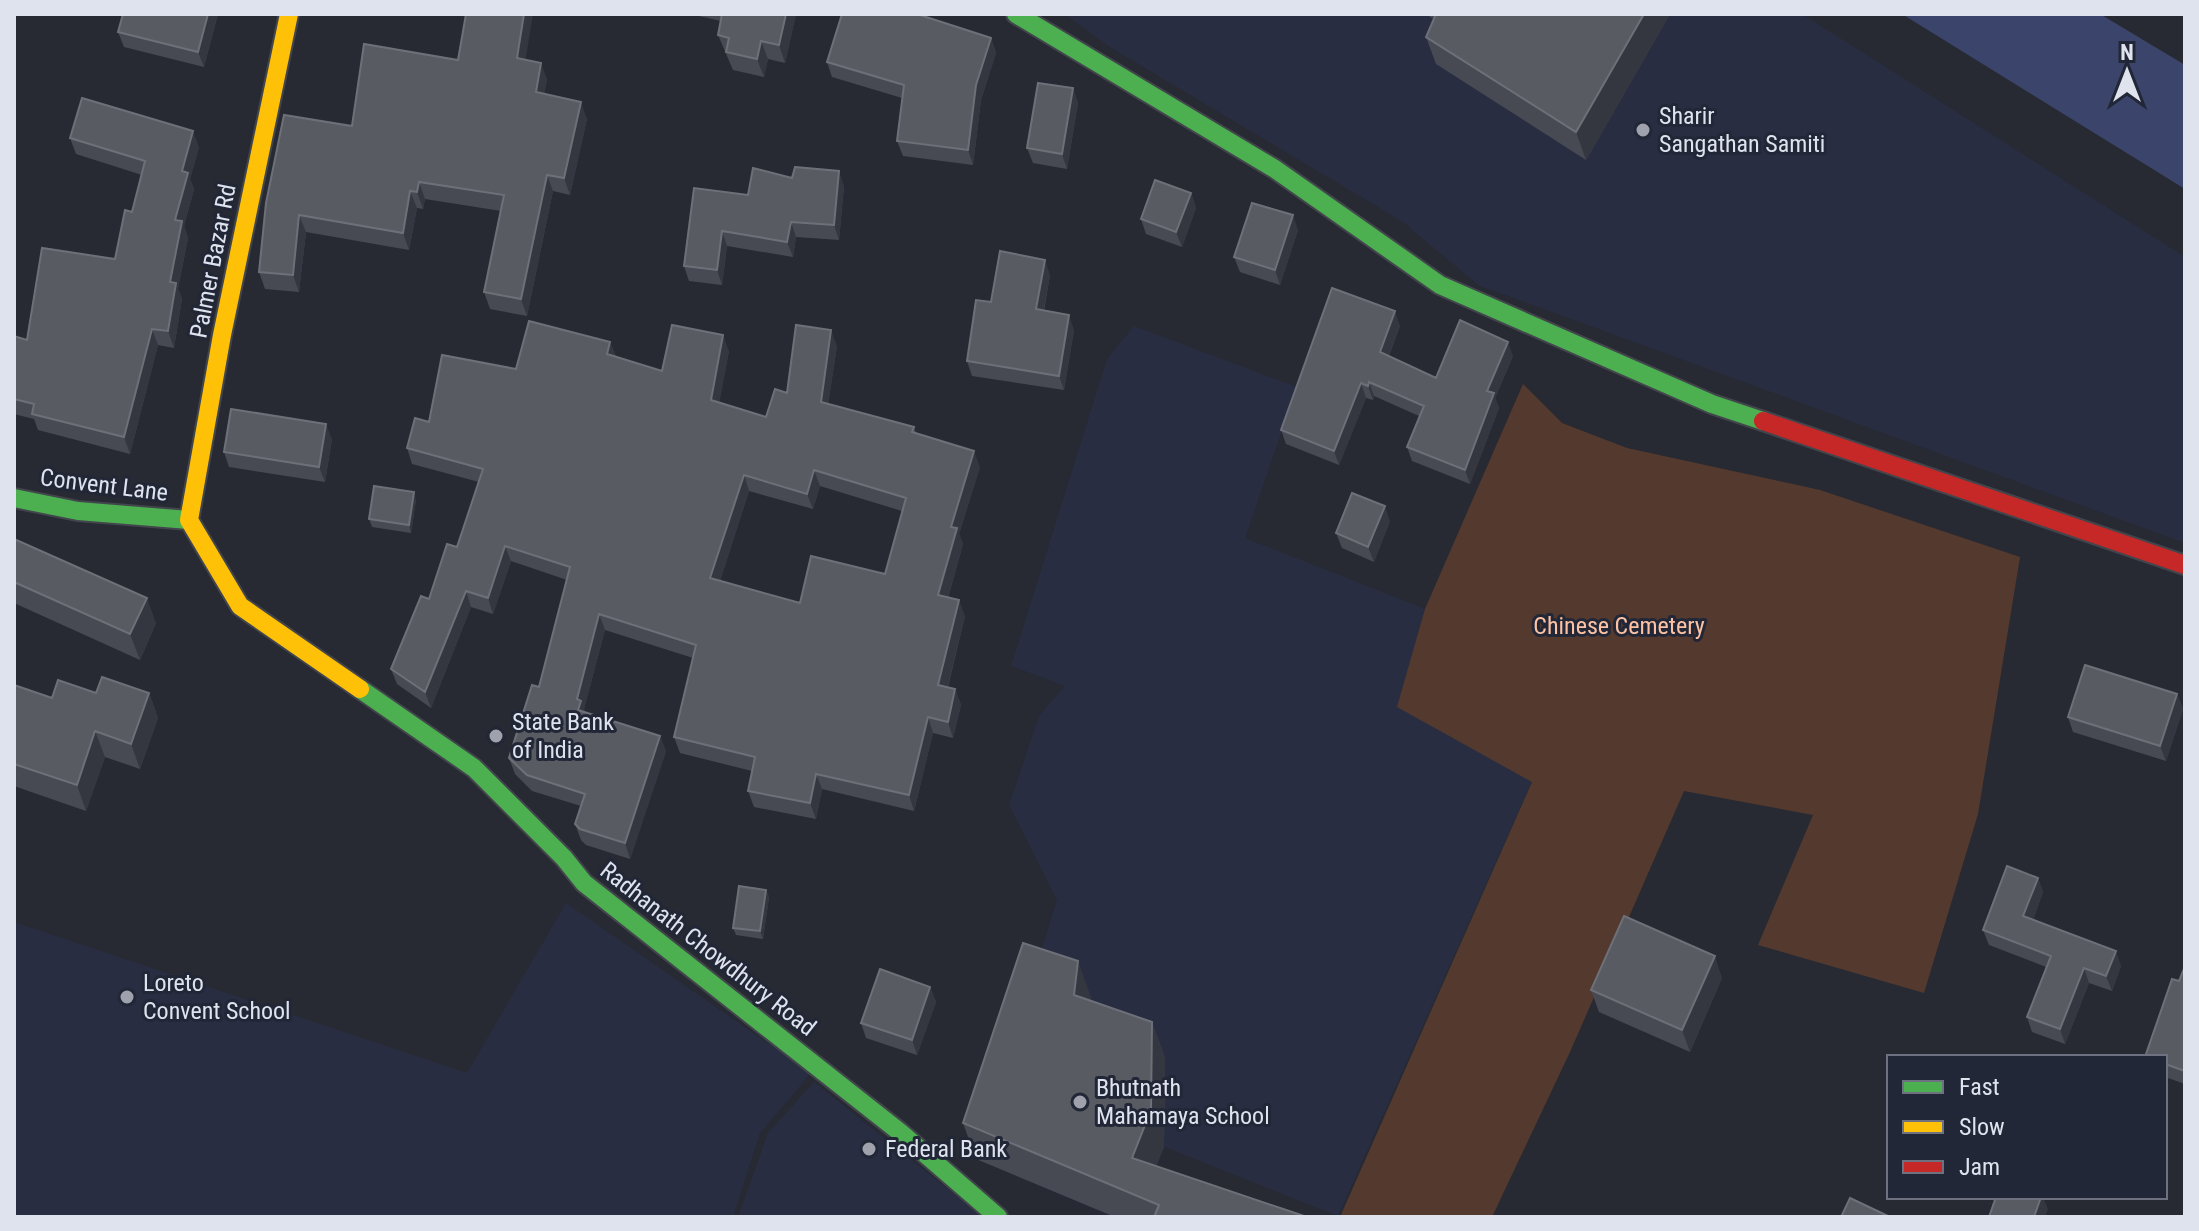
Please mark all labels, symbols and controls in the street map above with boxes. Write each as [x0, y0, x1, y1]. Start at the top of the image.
north arrow [2087, 32, 2167, 112]
text: N [2120, 40, 2134, 65]
place label: Sharir Sangathan Samiti [1659, 102, 1825, 158]
marker: Sharir Sangathan Samiti [1634, 121, 1652, 139]
street label: Palmer Bazar Rd [184, 182, 242, 340]
street label: Convent Lane [38, 463, 170, 507]
park label: Chinese Cemetery [1533, 612, 1705, 640]
place label: State Bank of India [512, 708, 614, 764]
marker: State Bank of India [487, 727, 505, 745]
street label: Radhanath Chowdhury Road [595, 856, 821, 1042]
place label: Loreto Convent School [143, 969, 291, 1025]
marker: Loreto Convent School [118, 988, 136, 1006]
legend [1887, 1055, 2167, 1199]
text: Fast [1959, 1073, 2000, 1101]
place label: Bhutnath Mahamaya School [1096, 1074, 1270, 1130]
marker: Bhutnath Mahamaya School [1071, 1093, 1089, 1111]
text: Slow [1959, 1113, 2005, 1141]
place label: Federal Bank [885, 1135, 1007, 1163]
marker: Federal Bank [860, 1140, 878, 1158]
text: Jam [1959, 1153, 2000, 1181]

